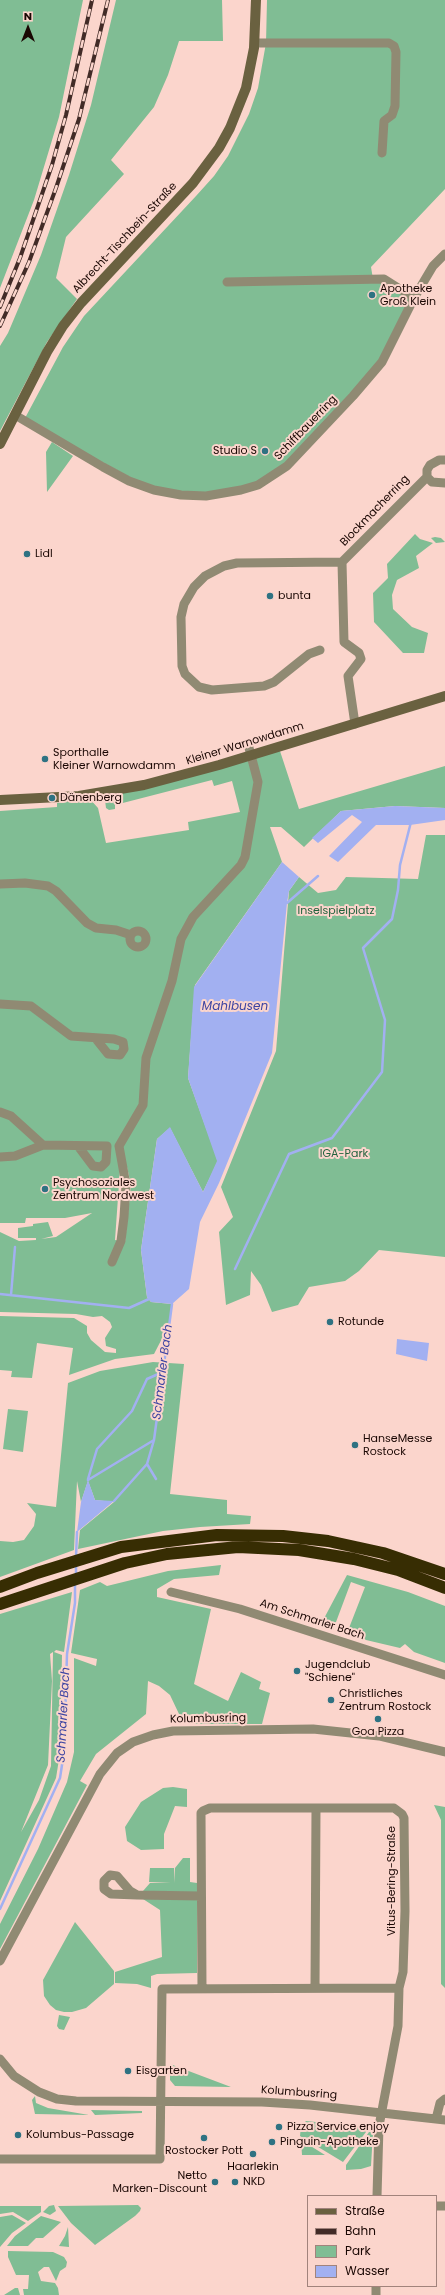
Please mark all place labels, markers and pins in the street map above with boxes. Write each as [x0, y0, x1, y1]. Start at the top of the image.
place label: Apotheke Groß Klein [380, 282, 436, 308]
marker: Apotheke Groß Klein [367, 290, 377, 300]
place label: Studio S [213, 444, 257, 458]
marker: Studio S [260, 446, 270, 456]
place label: Lidl [35, 547, 53, 561]
marker: Lidl [22, 549, 32, 559]
place label: bunta [278, 589, 311, 603]
marker: bunta [265, 591, 275, 601]
place label: Sporthalle Kleiner Warnowdamm [53, 746, 176, 772]
marker: Sporthalle Kleiner Warnowdamm [40, 754, 50, 764]
place label: Dänenberg [60, 791, 122, 805]
marker: Dänenberg [47, 793, 57, 803]
place label: Psychosoziales Zentrum Nordwest [53, 1176, 154, 1202]
marker: Psychosoziales Zentrum Nordwest [40, 1184, 50, 1194]
place label: Rotunde [338, 1315, 384, 1329]
marker: Rotunde [325, 1317, 335, 1327]
place label: HanseMesse Rostock [363, 1432, 432, 1458]
marker: HanseMesse Rostock [350, 1440, 360, 1450]
place label: Jugendclub "Schiene" [305, 1658, 370, 1684]
marker: Jugendclub "Schiene" [292, 1666, 302, 1676]
place label: Christliches Zentrum Rostock [339, 1687, 431, 1713]
marker: Christliches Zentrum Rostock [326, 1695, 336, 1705]
marker: Goa Pizza [373, 1714, 383, 1724]
place label: Goa Pizza [352, 1725, 404, 1739]
place label: Eisgarten [136, 2064, 187, 2078]
marker: Eisgarten [123, 2066, 133, 2076]
place label: Pizza Service enjoy [287, 2120, 389, 2134]
marker: Pizza Service enjoy [274, 2122, 284, 2132]
place label: Kolumbus-Passage [26, 2128, 134, 2142]
marker: Kolumbus-Passage [13, 2130, 23, 2140]
marker: Rostocker Pott [199, 2133, 209, 2143]
place label: Pinguin-Apotheke [280, 2135, 379, 2149]
marker: Pinguin-Apotheke [267, 2137, 277, 2147]
place label: Rostocker Pott [165, 2144, 243, 2158]
marker: Haarlekin [248, 2149, 258, 2159]
place label: Haarlekin [227, 2160, 279, 2174]
place label: Netto Marken-Discount [112, 2169, 207, 2195]
place label: NKD [243, 2175, 265, 2189]
marker: Netto Marken-Discount [210, 2177, 220, 2187]
marker: NKD [230, 2177, 240, 2187]

